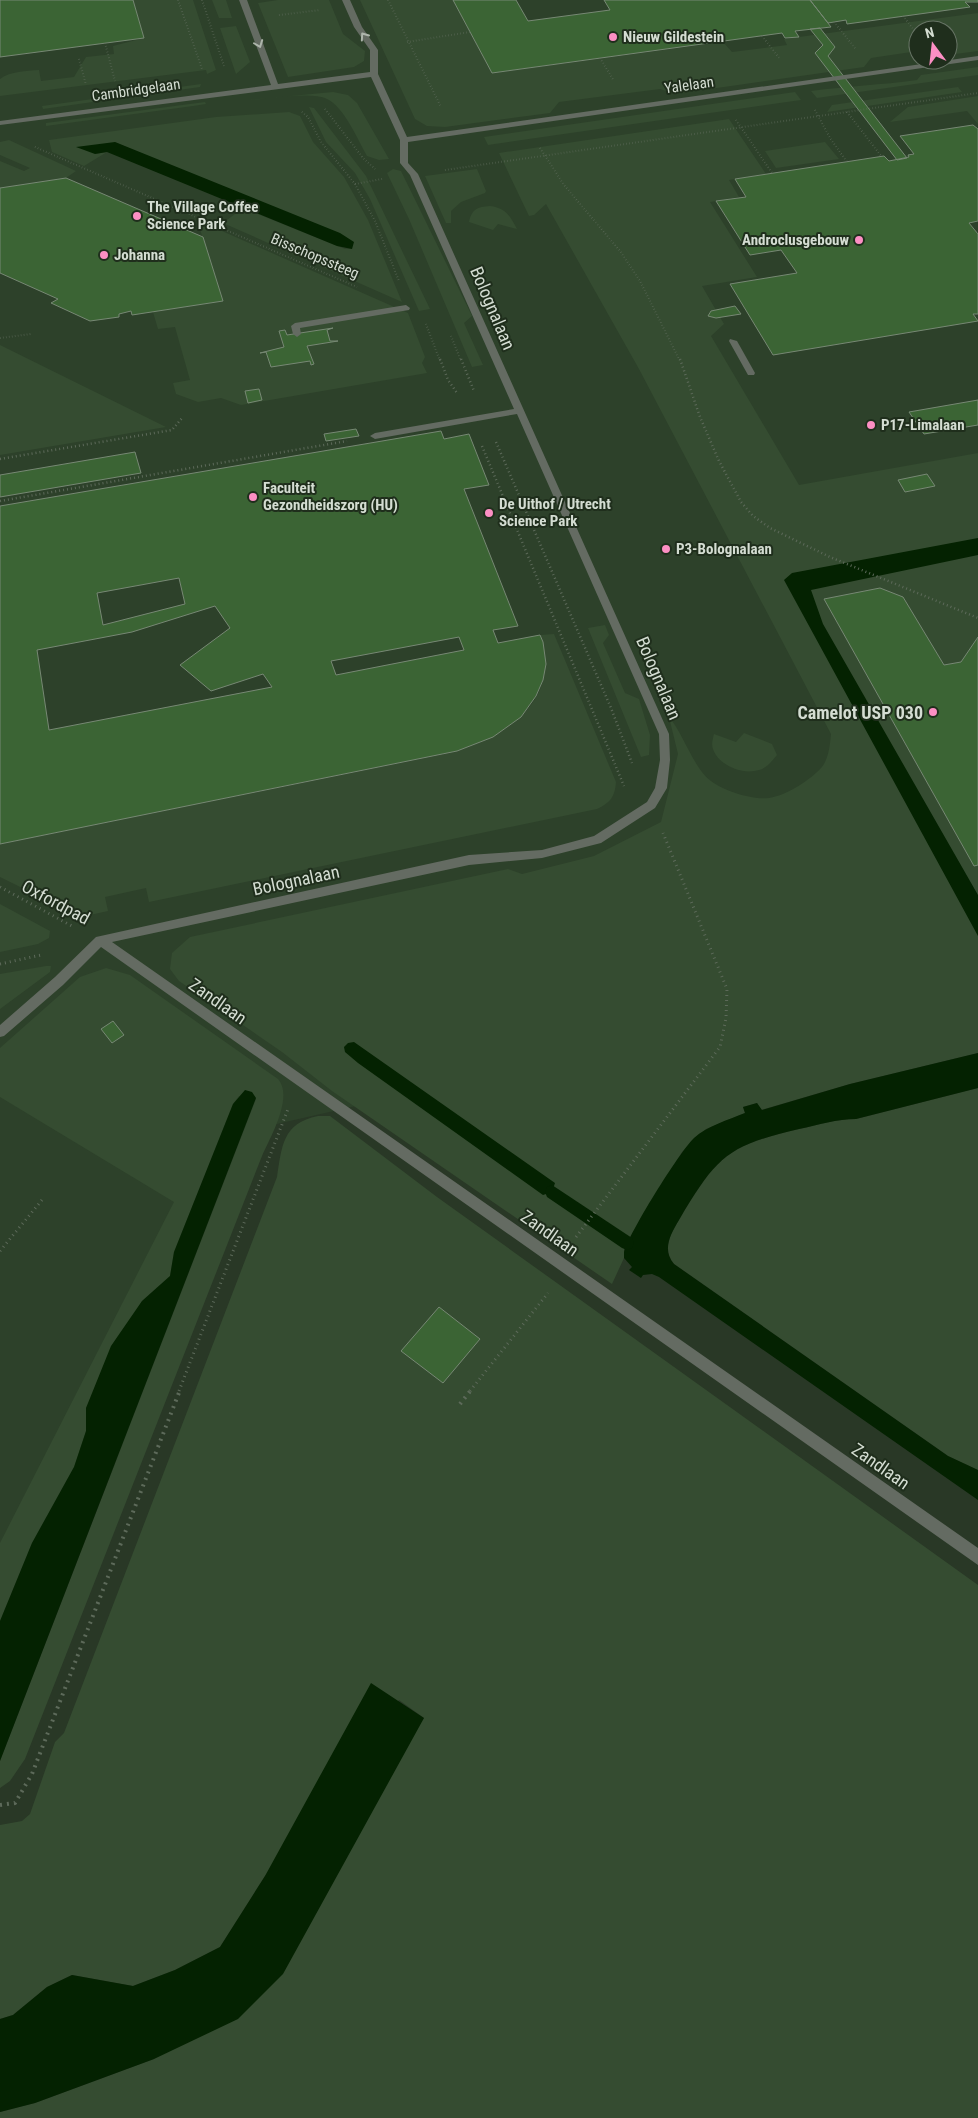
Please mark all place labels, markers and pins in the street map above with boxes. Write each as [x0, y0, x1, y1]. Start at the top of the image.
place label: Nieuw Gildestein [623, 28, 724, 46]
marker: Nieuw Gildestein [607, 31, 619, 43]
place label: The Village Coffee Science Park [147, 198, 258, 233]
marker: The Village Coffee Science Park [131, 210, 143, 222]
place label: Androclusgebouw [742, 231, 849, 249]
marker: Androclusgebouw [853, 234, 865, 246]
place label: Johanna [114, 246, 165, 264]
marker: Johanna [98, 249, 110, 261]
place label: P17-Limalaan [881, 416, 965, 434]
marker: P17-Limalaan [865, 419, 877, 431]
place label: Faculteit Gezondheidszorg (HU) [263, 479, 398, 514]
marker: Faculteit Gezondheidszorg (HU) [247, 491, 259, 503]
place label: De Uithof / Utrecht Science Park [499, 495, 611, 530]
marker: De Uithof / Utrecht Science Park [483, 507, 495, 519]
place label: P3-Bolognalaan [676, 540, 772, 558]
marker: P3-Bolognalaan [660, 543, 672, 555]
place label: Camelot USP 030 [797, 702, 923, 723]
marker: Camelot USP 030 [927, 706, 939, 718]

